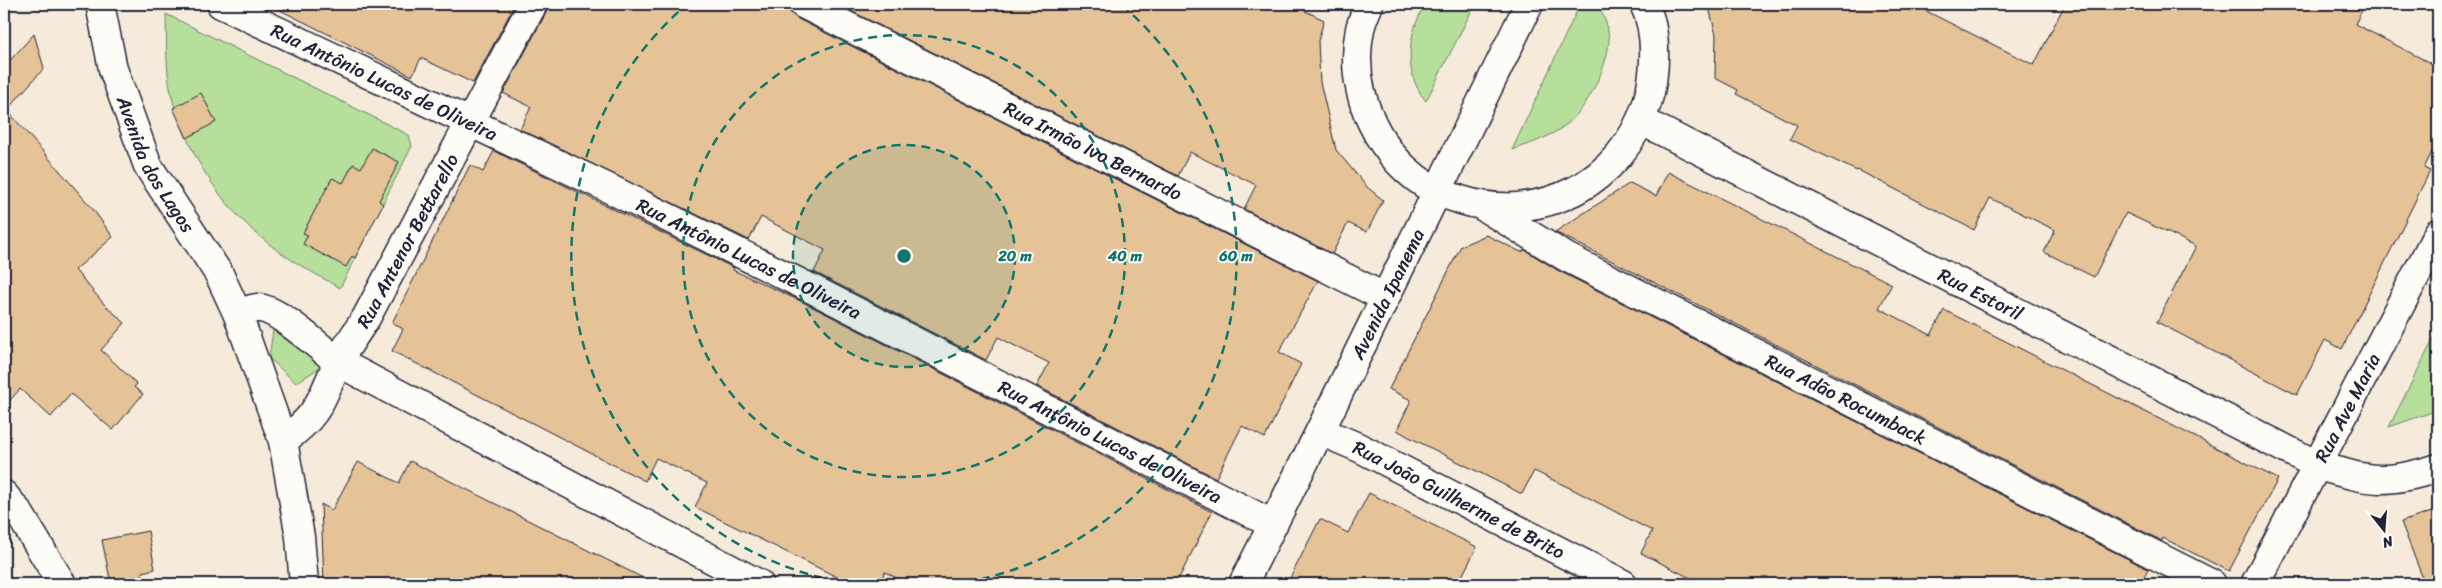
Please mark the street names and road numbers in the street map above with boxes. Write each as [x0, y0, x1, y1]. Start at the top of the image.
street label: Rua Antônio Lucas de Oliveira [266, 14, 504, 150]
street label: Avenida dos Lagos [107, 90, 204, 240]
street label: Rua Irmão Ivo Bernardo [998, 91, 1189, 209]
street label: Rua Antenor Bettarello [347, 147, 468, 335]
street label: Rua Antônio Lucas de Oliveira [631, 188, 868, 328]
street label: Avenida Ipanema [1341, 222, 1433, 366]
street label: Rua Estoril [1932, 258, 2029, 329]
street label: Rua Adão Rocumback [1759, 344, 1933, 454]
street label: Rua Ave Maria [2305, 347, 2389, 468]
street label: Rua Antônio Lucas de Oliveira [992, 370, 1228, 513]
street label: Rua João Guilherme de Brito [1348, 430, 1572, 568]

